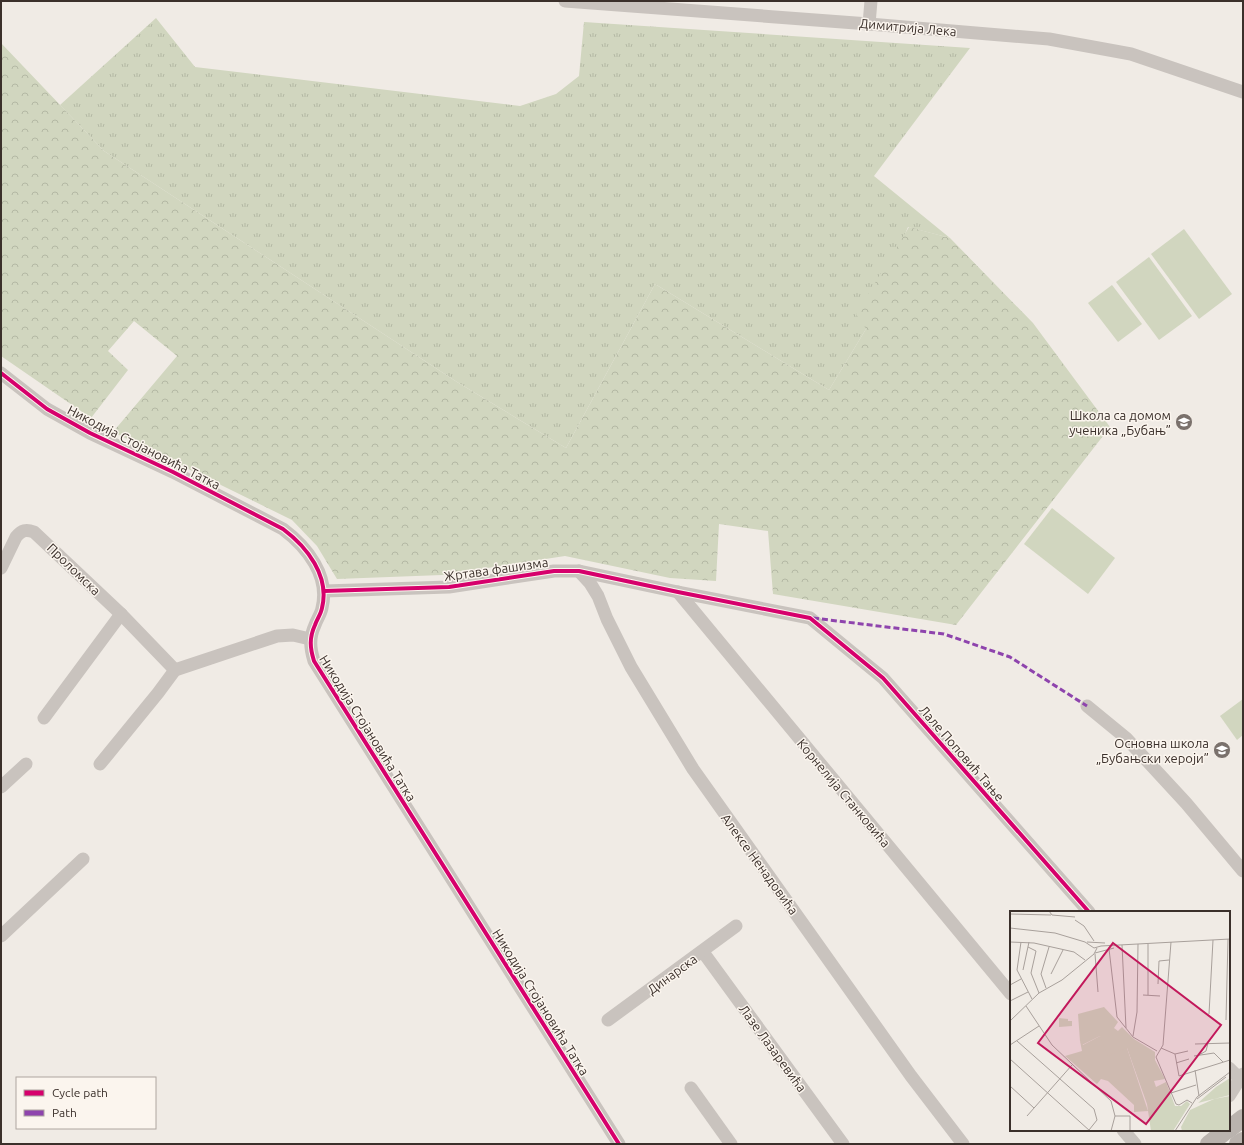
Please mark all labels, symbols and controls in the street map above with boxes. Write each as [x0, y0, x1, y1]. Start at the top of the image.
street label: Димитрија Лека [859, 16, 957, 38]
street label: Никодија Стојановића Татка [65, 402, 223, 492]
place label: Школа са домом ученика „Бубањ” [1069, 408, 1171, 437]
school or university icon: Школа са домом ученика „Бубањ” [1174, 412, 1194, 432]
street label: Проломска [45, 540, 103, 598]
street label: Жртава фашизма [443, 555, 549, 583]
street label: Никодија Стојановића Татка [317, 652, 419, 804]
street label: Лале Поповић Тање [917, 702, 1007, 804]
street label: Корнелија Станковића [795, 736, 893, 850]
place label: Основна школа „Бубањски хероји” [1096, 736, 1209, 765]
school or university icon: Основна школа „Бубањски хероји” [1212, 740, 1232, 760]
street label: Алексе Ненадовића [719, 811, 801, 917]
inset map [1010, 911, 1230, 1131]
street label: Никодија Стојановића Татка [490, 926, 592, 1078]
street label: Динарска [644, 951, 700, 997]
street label: Лазе Лазаревића [737, 1002, 809, 1094]
legend [16, 1077, 156, 1129]
text: Cycle path [52, 1086, 108, 1099]
text: Path [52, 1106, 77, 1119]

